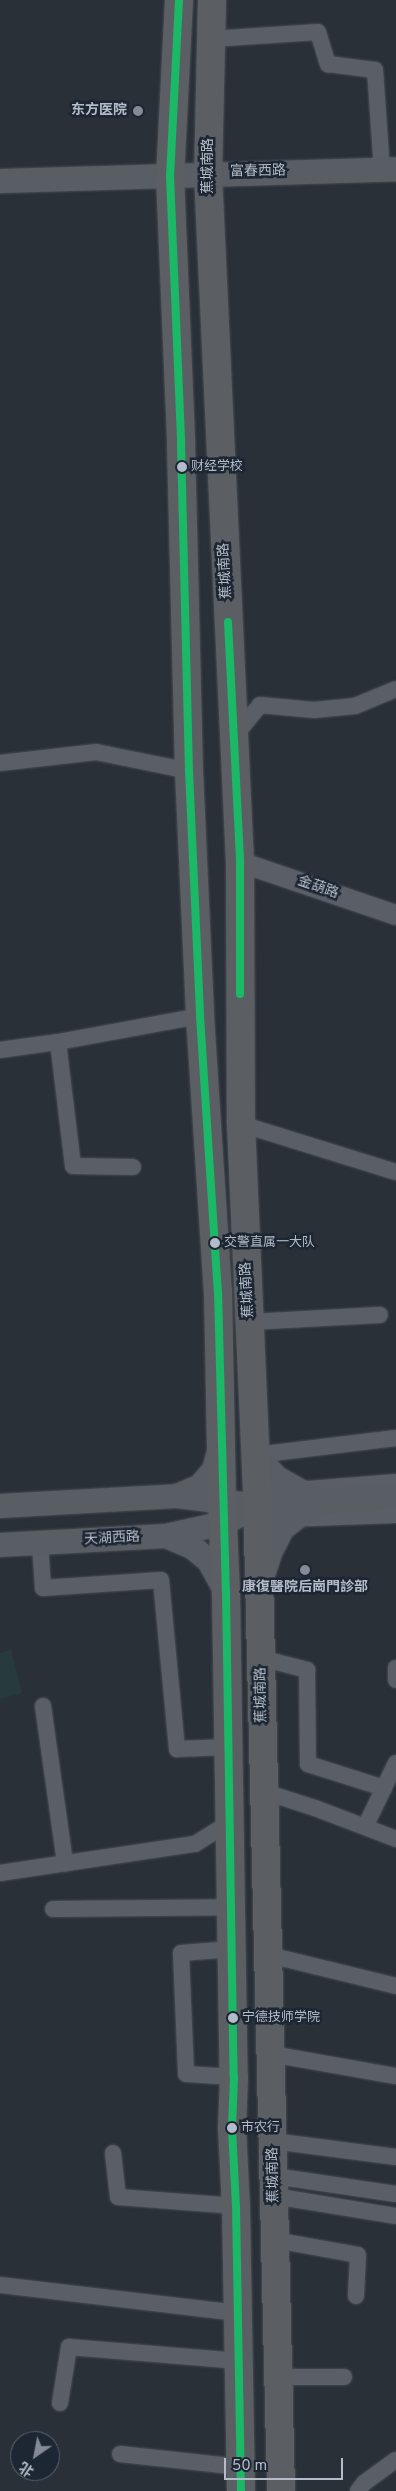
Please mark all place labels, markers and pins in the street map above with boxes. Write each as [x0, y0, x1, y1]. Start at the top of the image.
place label: 东方医院 [71, 103, 127, 119]
marker: 东方医院 [131, 104, 145, 118]
place label: 财经学校 [191, 459, 243, 475]
marker: 财经学校 [177, 462, 187, 472]
place label: 交警直属一大队 [224, 1235, 315, 1251]
marker: 交警直属一大队 [210, 1238, 220, 1248]
marker: 康復醫院后崗門診部 [298, 1563, 312, 1577]
place label: 康復醫院后崗門診部 [242, 1580, 368, 1596]
place label: 宁德技师学院 [242, 2010, 320, 2026]
marker: 宁德技师学院 [228, 2013, 238, 2023]
place label: 市农行 [241, 2120, 280, 2136]
marker: 市农行 [227, 2123, 237, 2133]

